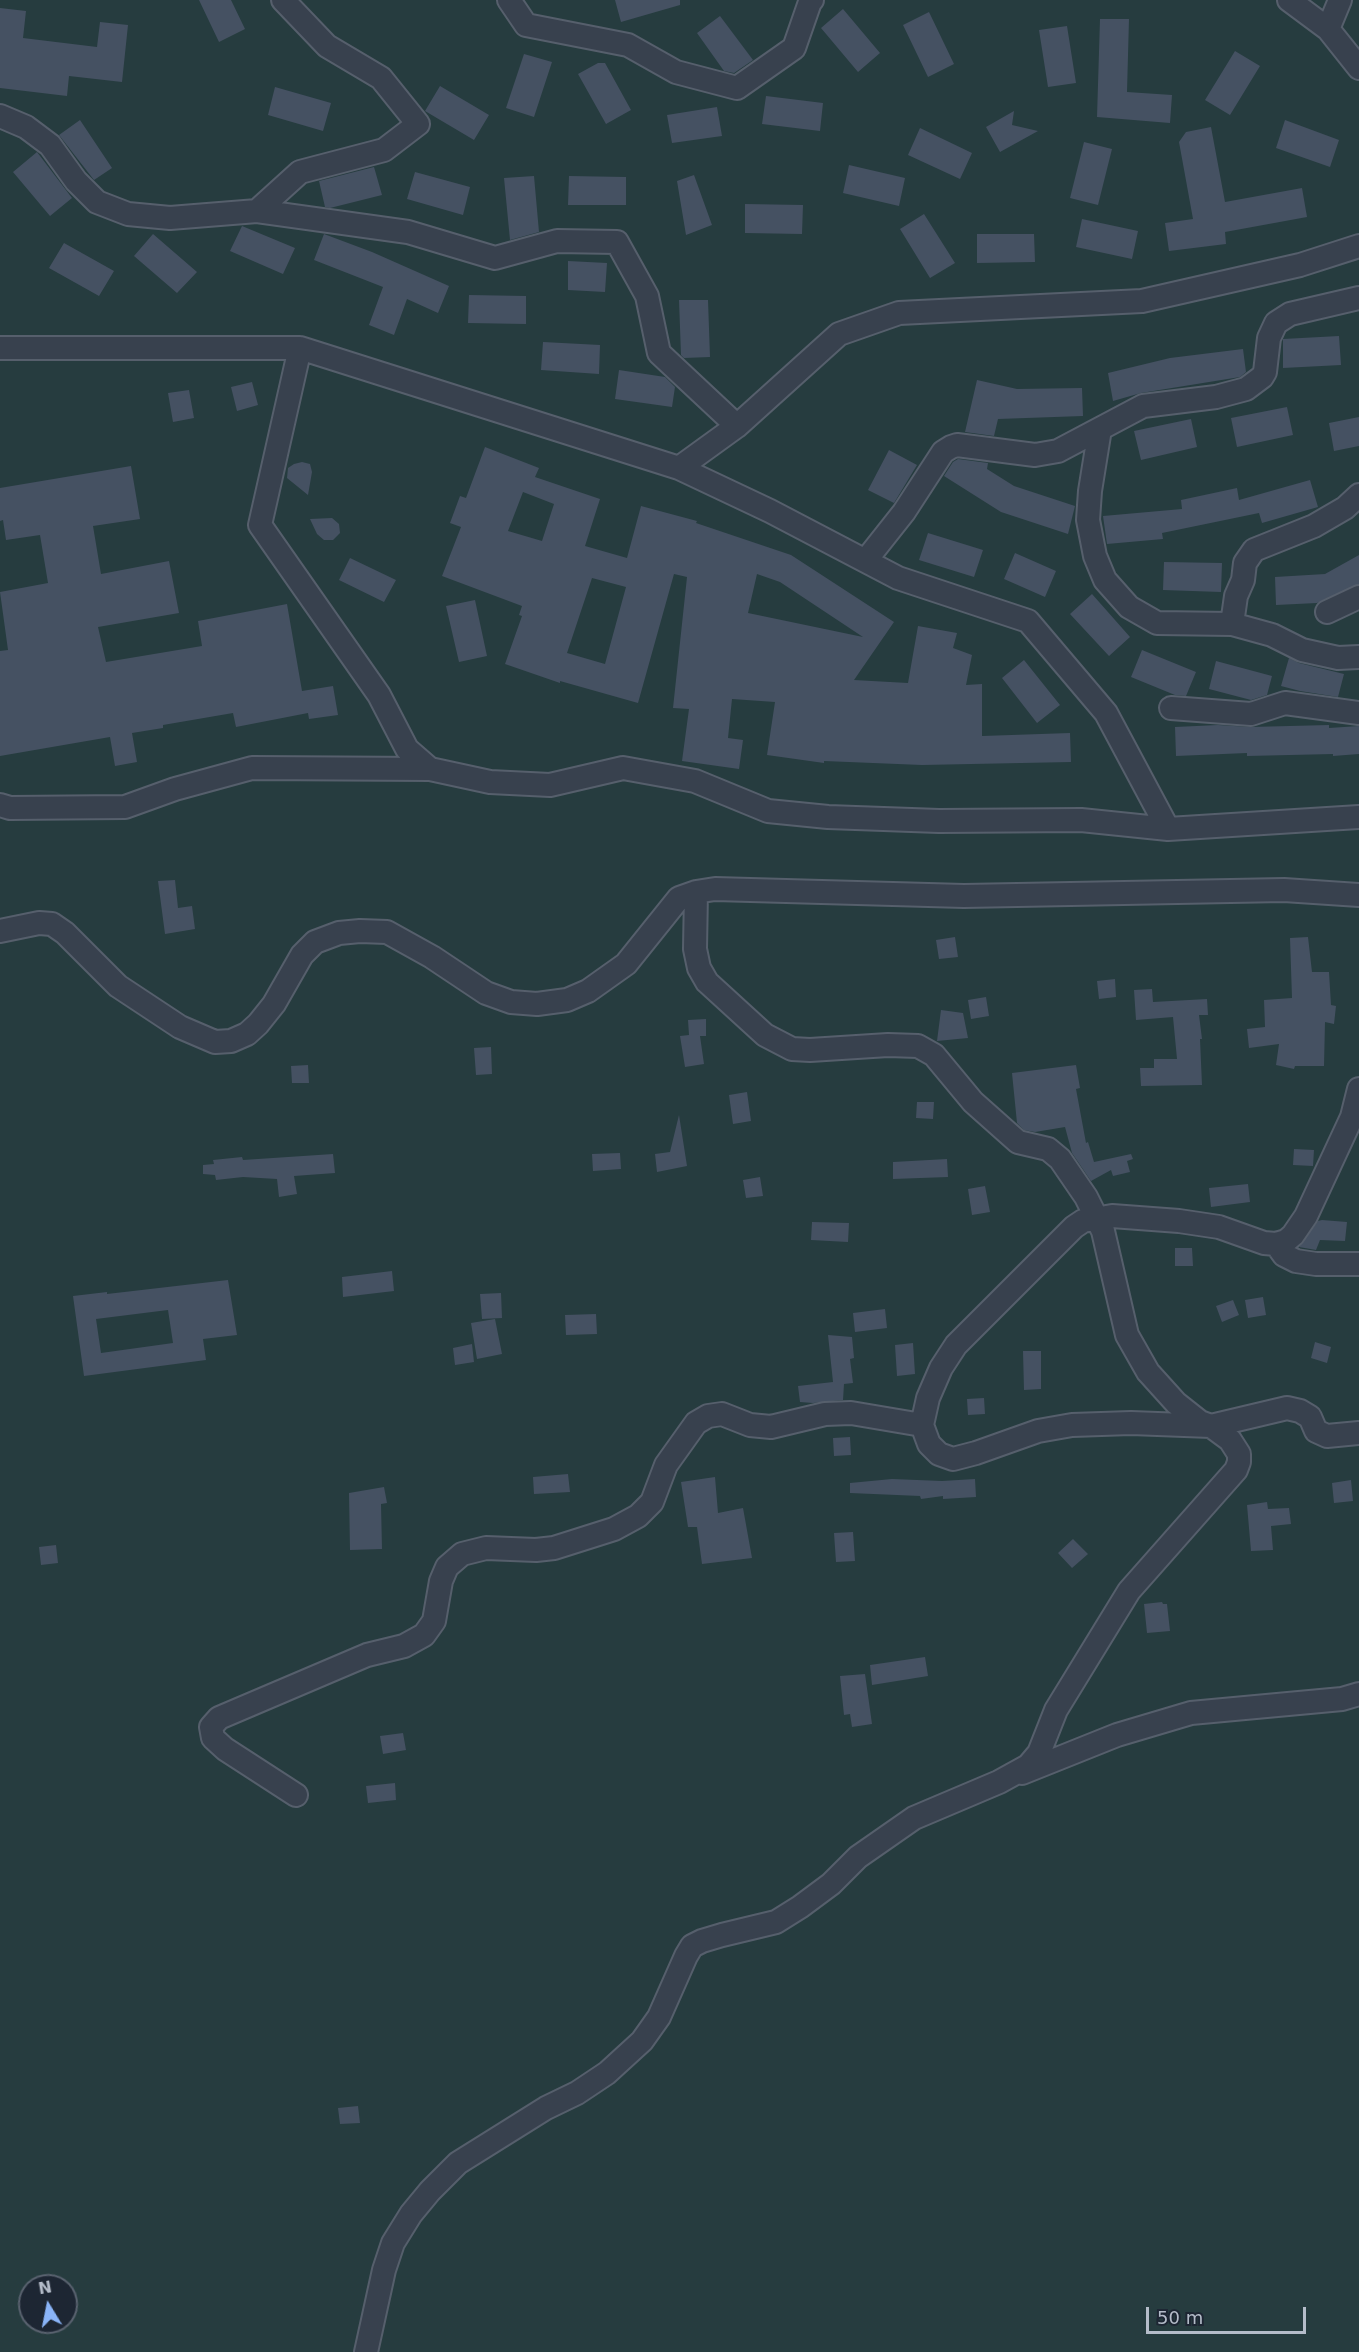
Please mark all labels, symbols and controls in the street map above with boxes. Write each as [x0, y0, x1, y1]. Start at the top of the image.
north arrow [18, 2274, 78, 2334]
text: N [37, 2277, 53, 2298]
scale bar [1149, 2295, 1310, 2333]
text: 50 m [1157, 2307, 1203, 2328]

